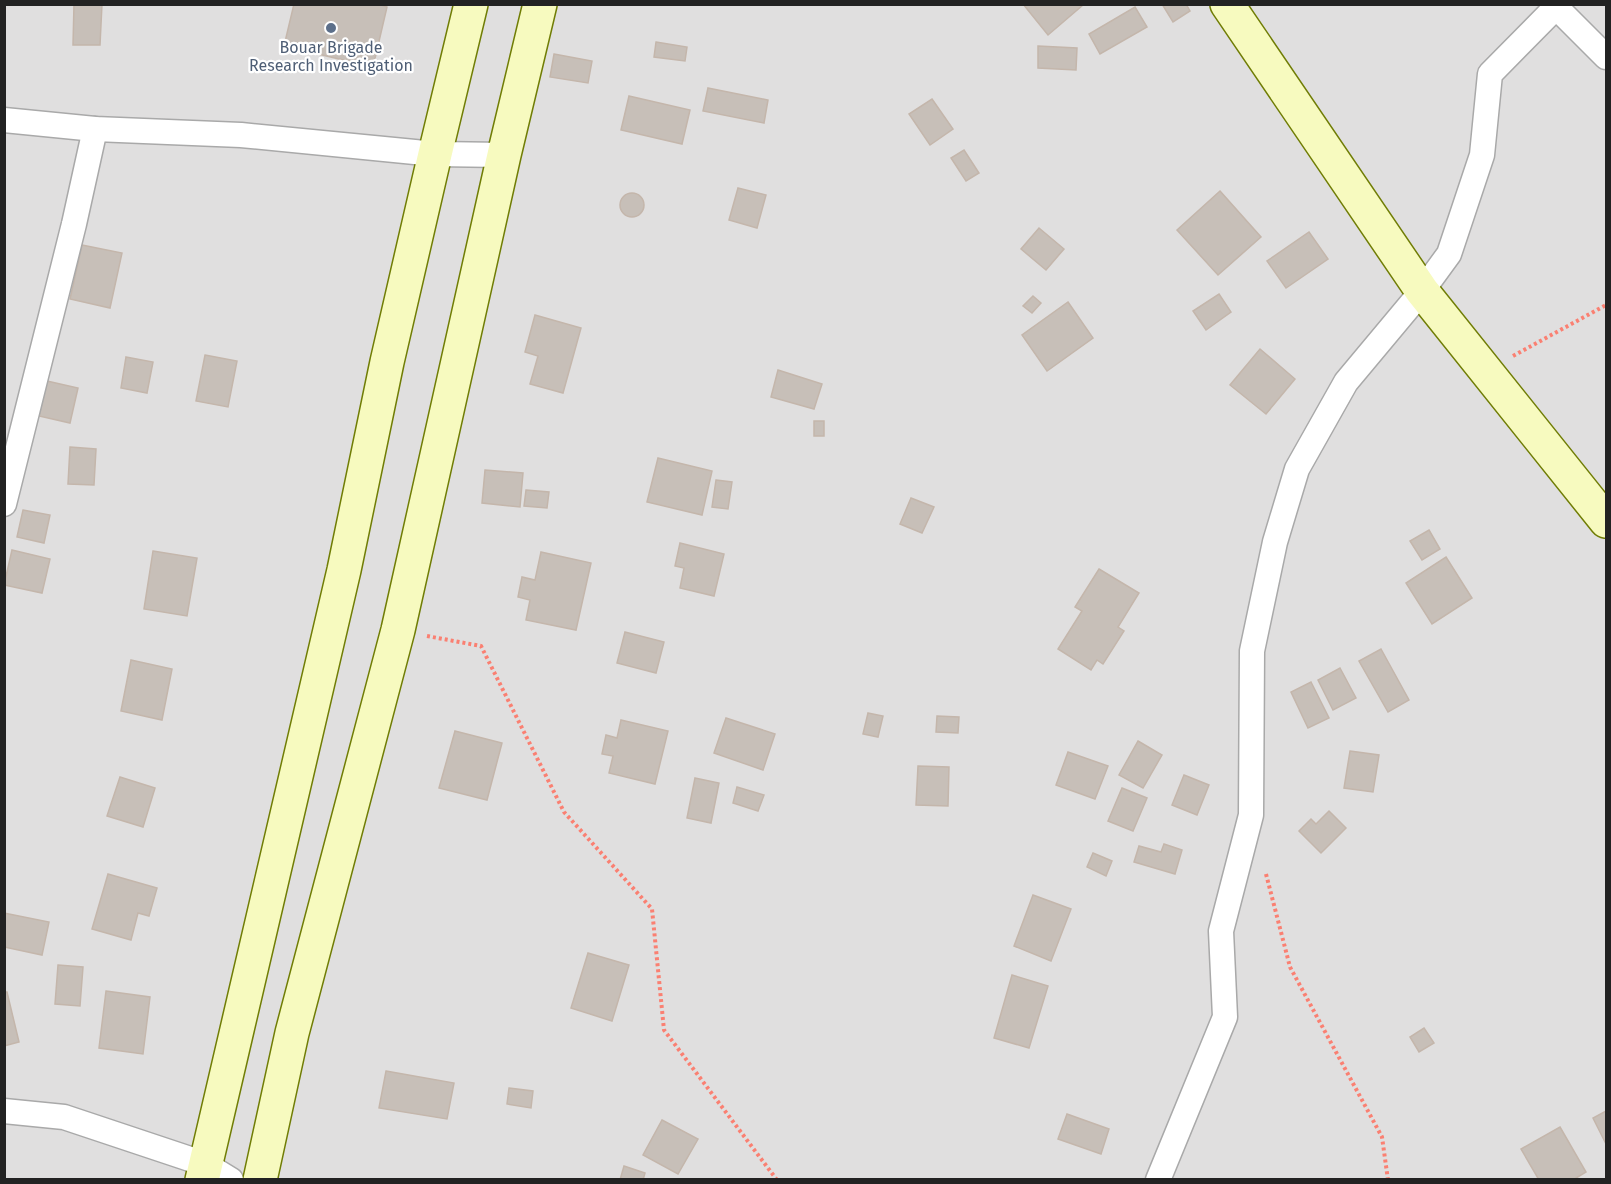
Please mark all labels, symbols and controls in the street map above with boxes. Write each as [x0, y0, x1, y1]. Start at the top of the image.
marker: Bouar Brigade Research Investigation [324, 21, 338, 35]
place label: Bouar Brigade Research Investigation [249, 38, 413, 75]

